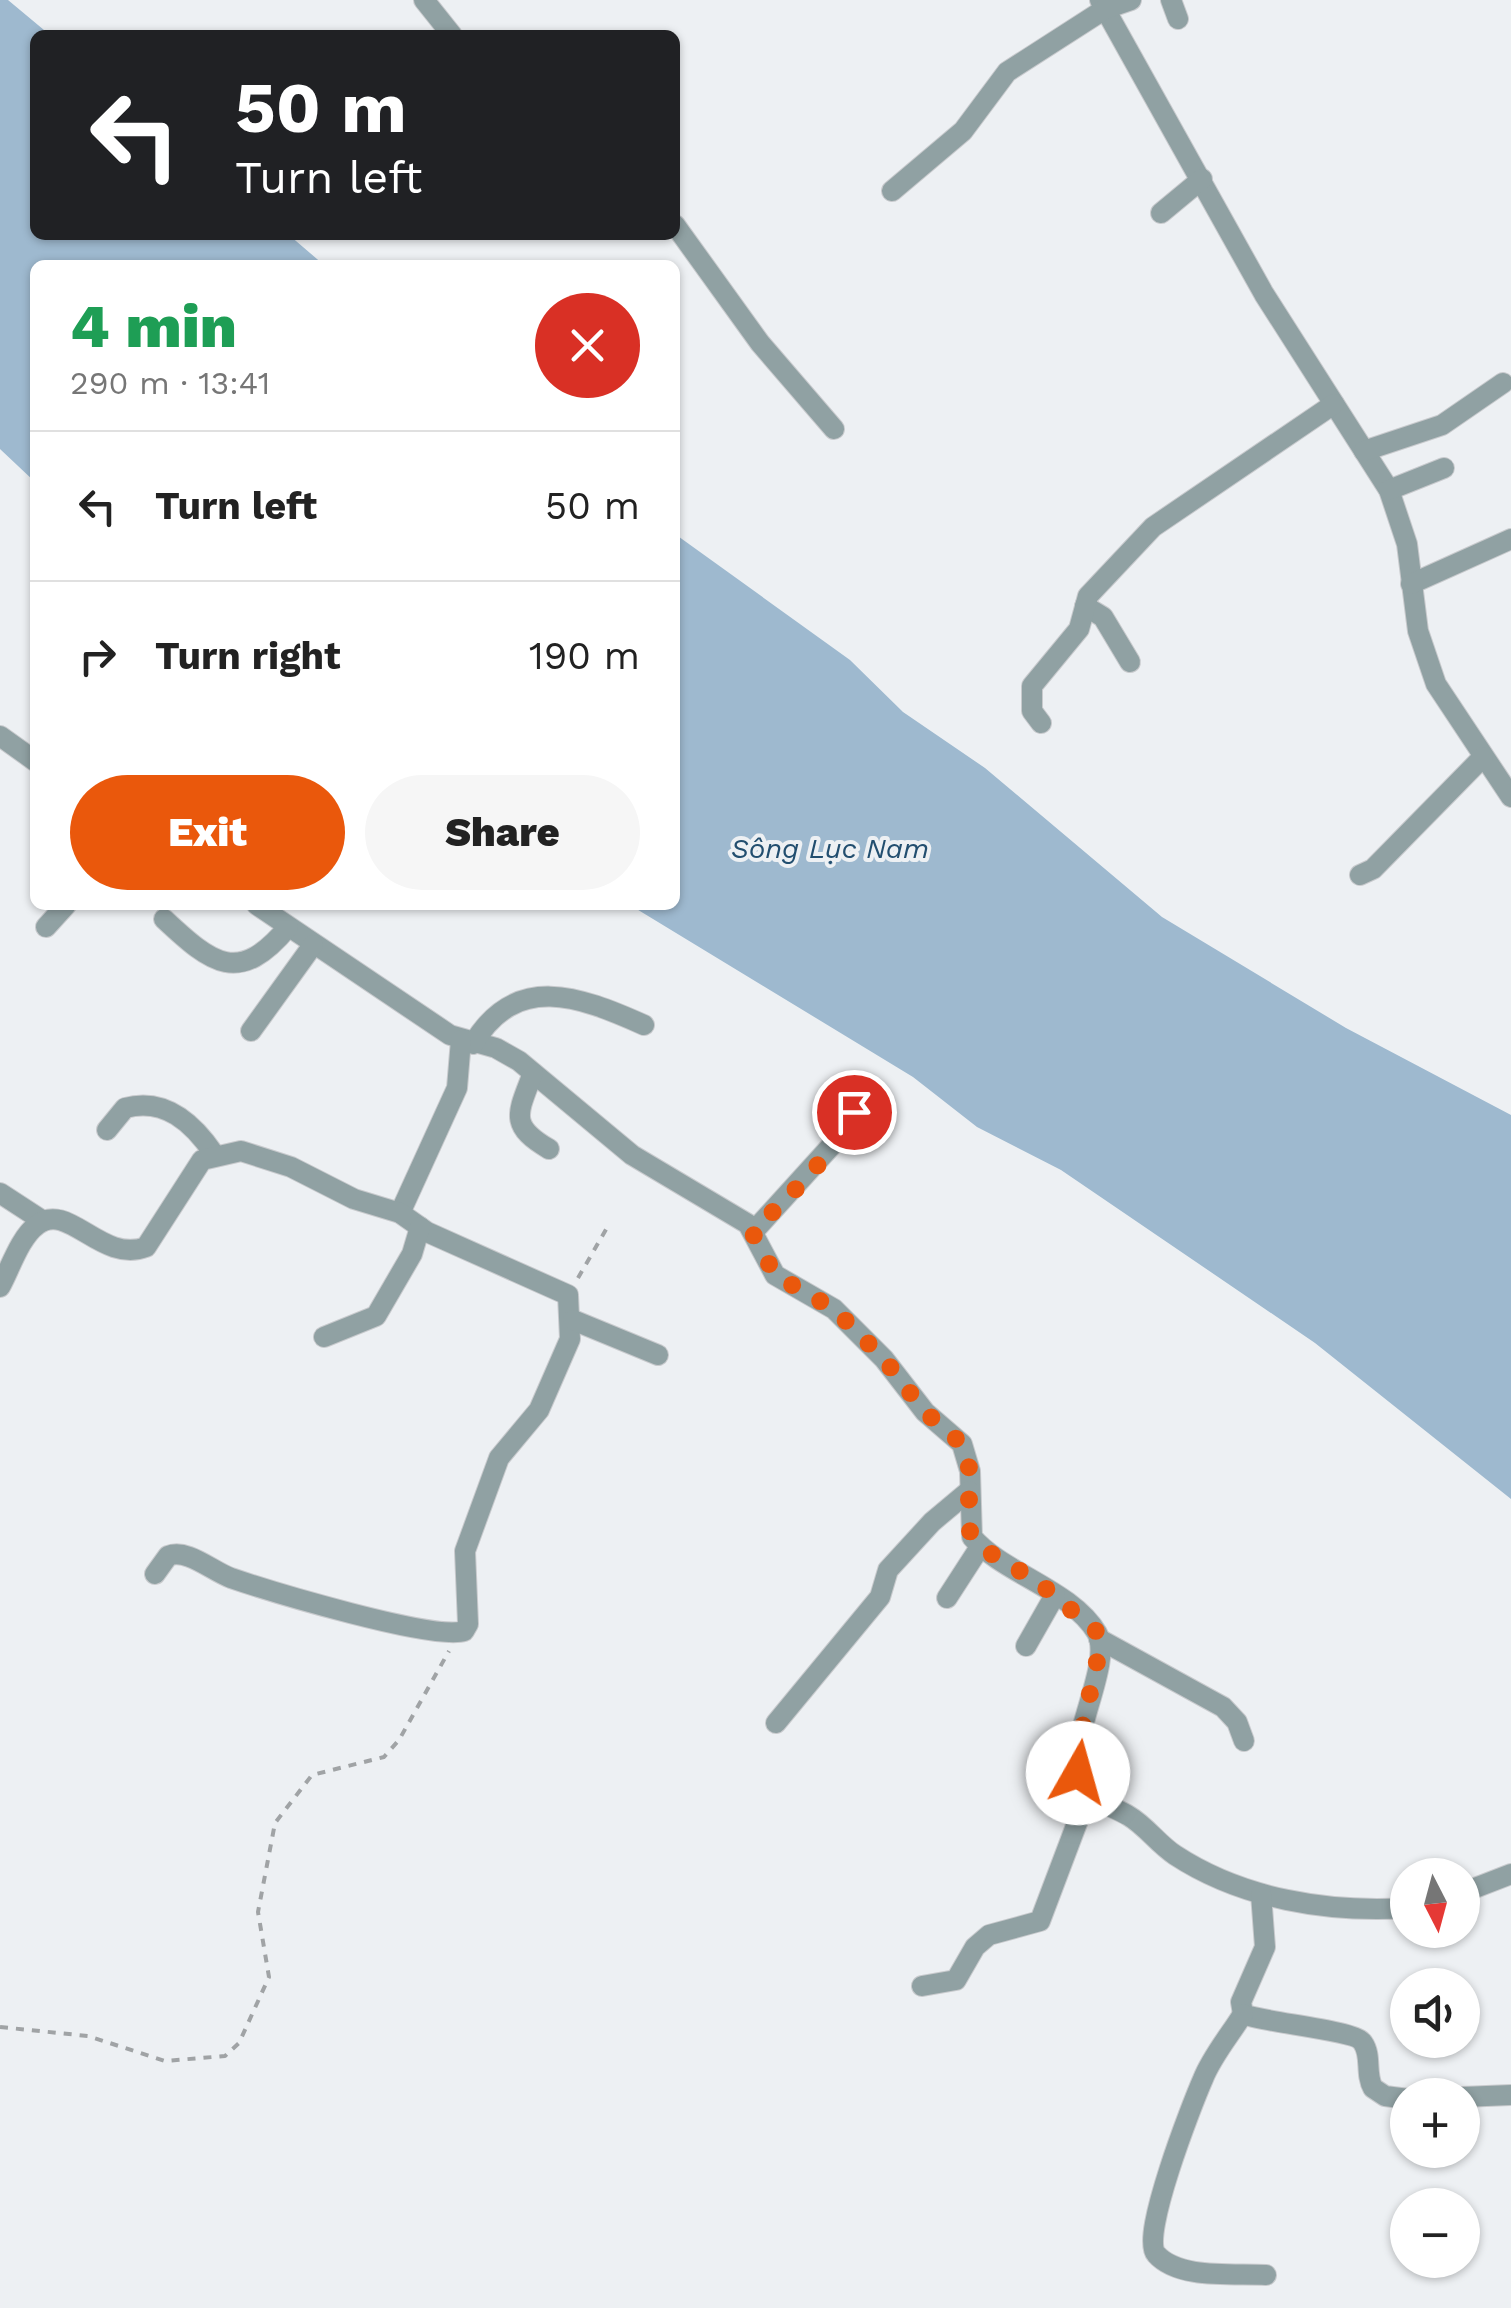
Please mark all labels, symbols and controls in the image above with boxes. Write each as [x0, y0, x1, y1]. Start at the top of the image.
text: 50 m [235, 67, 407, 149]
icon: left [70, 70, 200, 200]
text: Turn left [235, 151, 422, 204]
text: 4 min [70, 291, 237, 362]
button: close [535, 293, 640, 398]
text: 290 m · 13:41 [70, 364, 270, 402]
icon: left [70, 479, 125, 534]
text: Turn left [155, 484, 317, 528]
text: 50 m [545, 484, 640, 528]
icon: right [70, 629, 125, 684]
text: Turn right [155, 634, 341, 678]
text: 190 m [529, 634, 640, 678]
button: Exit [70, 775, 345, 890]
button: Share [365, 775, 640, 890]
water label: Sông Lục Nam [731, 832, 929, 865]
pin [812, 1070, 897, 1155]
icon: arrive [827, 1085, 882, 1140]
position arrow [1026, 1721, 1130, 1825]
north arrow [1390, 1858, 1480, 1948]
map controls [1390, 1858, 1480, 2278]
button: sound [1390, 1968, 1480, 2058]
button: + [1390, 2078, 1480, 2168]
button: − [1390, 2188, 1480, 2278]

